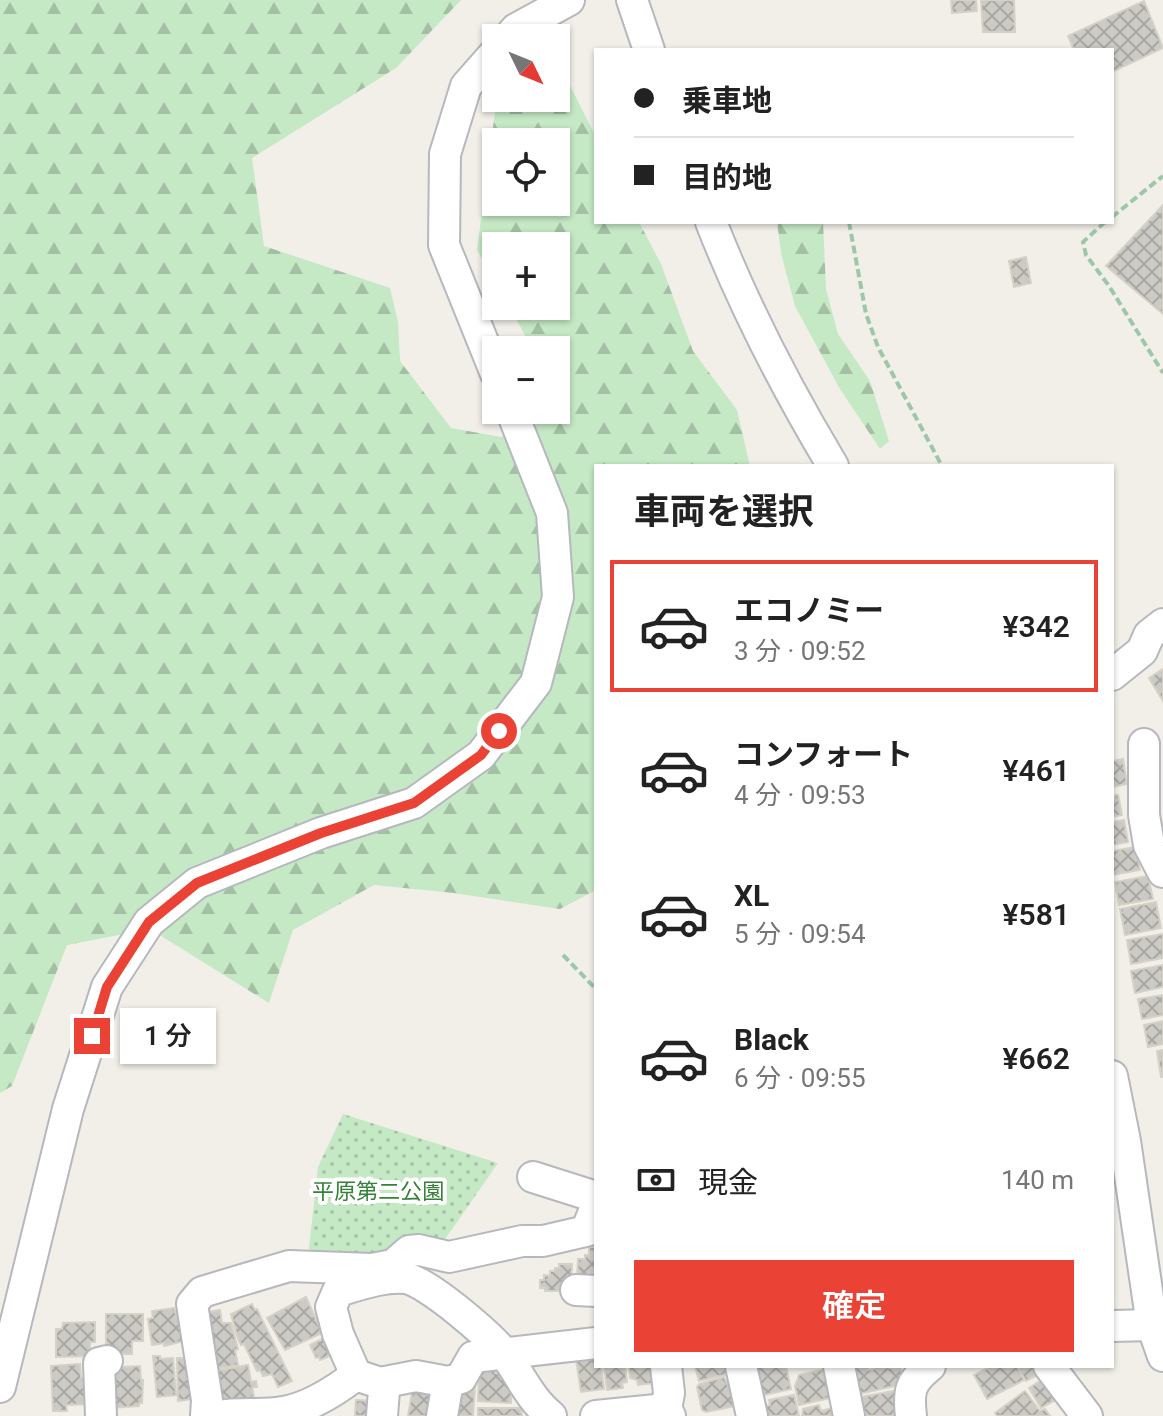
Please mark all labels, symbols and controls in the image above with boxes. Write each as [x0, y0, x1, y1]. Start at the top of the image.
north arrow [482, 24, 570, 112]
map controls [482, 24, 570, 424]
text: 乗車地 [682, 83, 772, 118]
button: locate [482, 128, 570, 216]
text: 目的地 [682, 160, 772, 195]
button: + [482, 232, 570, 320]
button: − [482, 336, 570, 424]
text: 車両を選択 [634, 491, 814, 533]
icon: car [638, 590, 710, 662]
text: エコノミー [734, 593, 884, 628]
text: ¥342 [1003, 609, 1070, 644]
text: 3 分 · 09:52 [734, 636, 866, 666]
route start [481, 713, 517, 749]
icon: car [638, 734, 710, 806]
text: コンフォート [734, 737, 913, 772]
text: ¥461 [1003, 753, 1070, 788]
text: 4 分 · 09:53 [734, 780, 866, 810]
icon: car [638, 878, 710, 950]
text: XL [734, 878, 769, 913]
text: ¥581 [1003, 897, 1070, 932]
text: 5 分 · 09:54 [734, 919, 866, 949]
callout: 1 分 [120, 1008, 216, 1064]
route end [74, 1018, 110, 1054]
text: 1 分 [144, 1021, 192, 1051]
icon: car [638, 1022, 710, 1094]
text: Black [734, 1022, 809, 1057]
text: ¥662 [1003, 1041, 1070, 1076]
text: 6 分 · 09:55 [734, 1063, 866, 1093]
icon: cash [634, 1158, 678, 1202]
text: 現金 [698, 1165, 758, 1200]
text: 140 m [1001, 1165, 1074, 1195]
park label: 平原第二公園 [312, 1179, 444, 1204]
button: 確定 [634, 1260, 1074, 1352]

